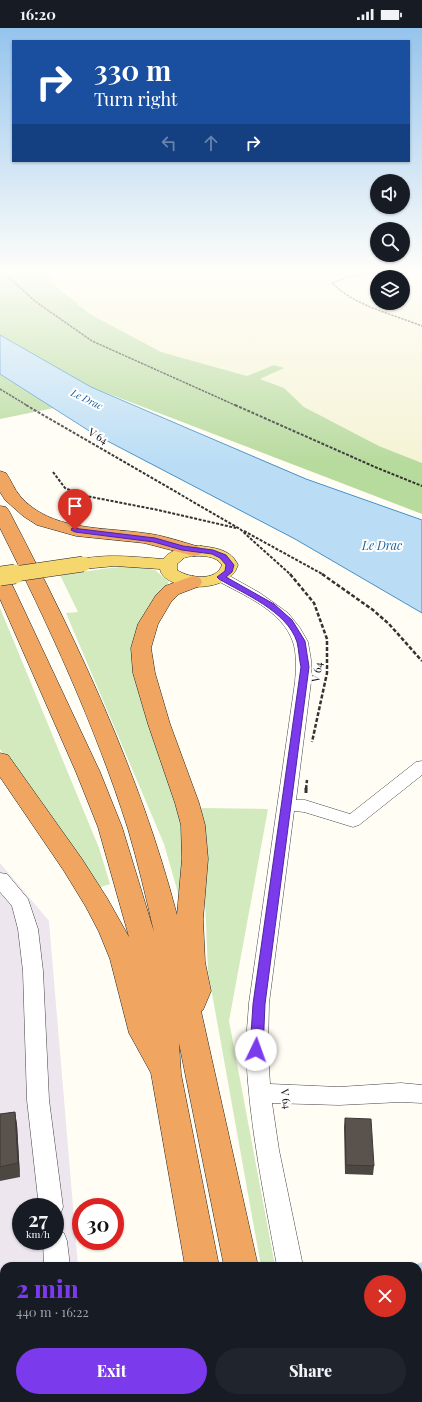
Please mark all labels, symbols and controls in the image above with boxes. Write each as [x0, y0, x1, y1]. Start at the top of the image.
text: 16:20 [20, 4, 56, 24]
text: 330 m [94, 51, 171, 88]
icon: right [28, 56, 80, 108]
text: Turn right [94, 87, 177, 111]
icon: left [158, 132, 180, 154]
icon: ahead [200, 132, 222, 154]
icon: right [242, 132, 264, 154]
map controls [370, 174, 410, 310]
button: sound [370, 174, 410, 214]
button: search [370, 222, 410, 262]
button: layers [370, 270, 410, 310]
water label: Le Drac [68, 385, 106, 413]
street label: V 64 [85, 423, 111, 448]
pin [58, 489, 92, 530]
icon: arrive [64, 495, 86, 517]
water label: Le Drac [361, 537, 403, 553]
street label: V 64 [307, 660, 326, 684]
position arrow [235, 1029, 277, 1071]
street label: V 64 [278, 1087, 295, 1111]
speed limit sign: 30 [72, 1198, 124, 1250]
text: 27 [28, 1205, 48, 1232]
text: km/h [26, 1227, 50, 1241]
text: 2 min [16, 1272, 79, 1304]
button: close [364, 1275, 406, 1317]
text: 440 m · 16:22 [16, 1303, 89, 1320]
button: Exit [16, 1348, 207, 1394]
button: Share [215, 1348, 406, 1394]

